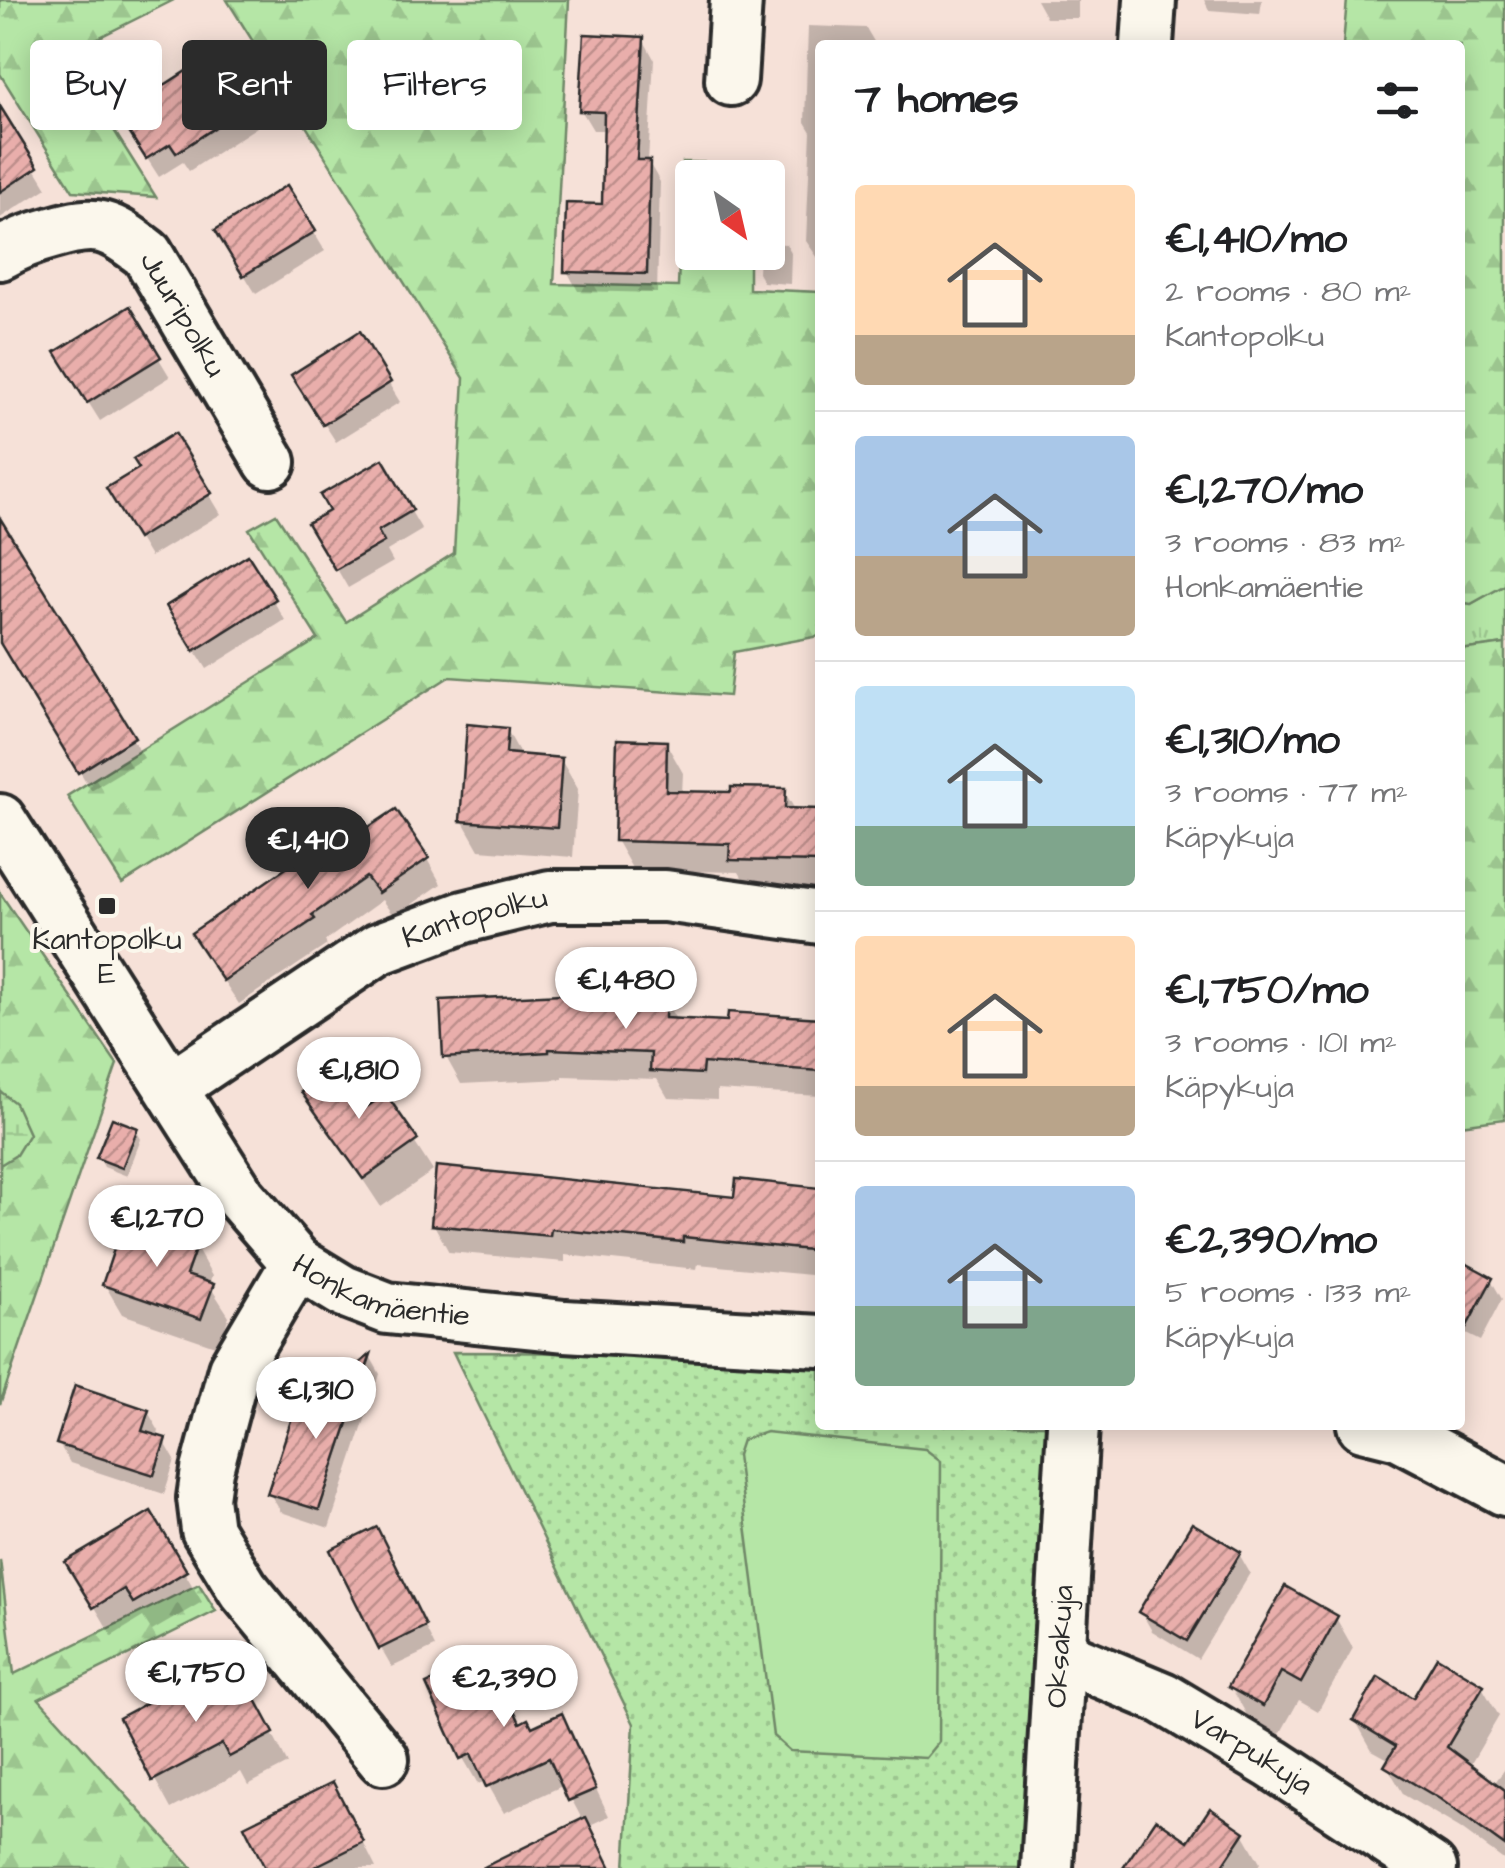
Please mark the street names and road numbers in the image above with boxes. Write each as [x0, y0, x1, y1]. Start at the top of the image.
street label: Juuripolku [129, 244, 236, 385]
street label: Kantopolku [396, 876, 552, 959]
street label: Honkamäentie [284, 1244, 472, 1337]
street label: Oksakuja [1035, 1584, 1085, 1709]
street label: Varpukuja [1182, 1698, 1321, 1805]

